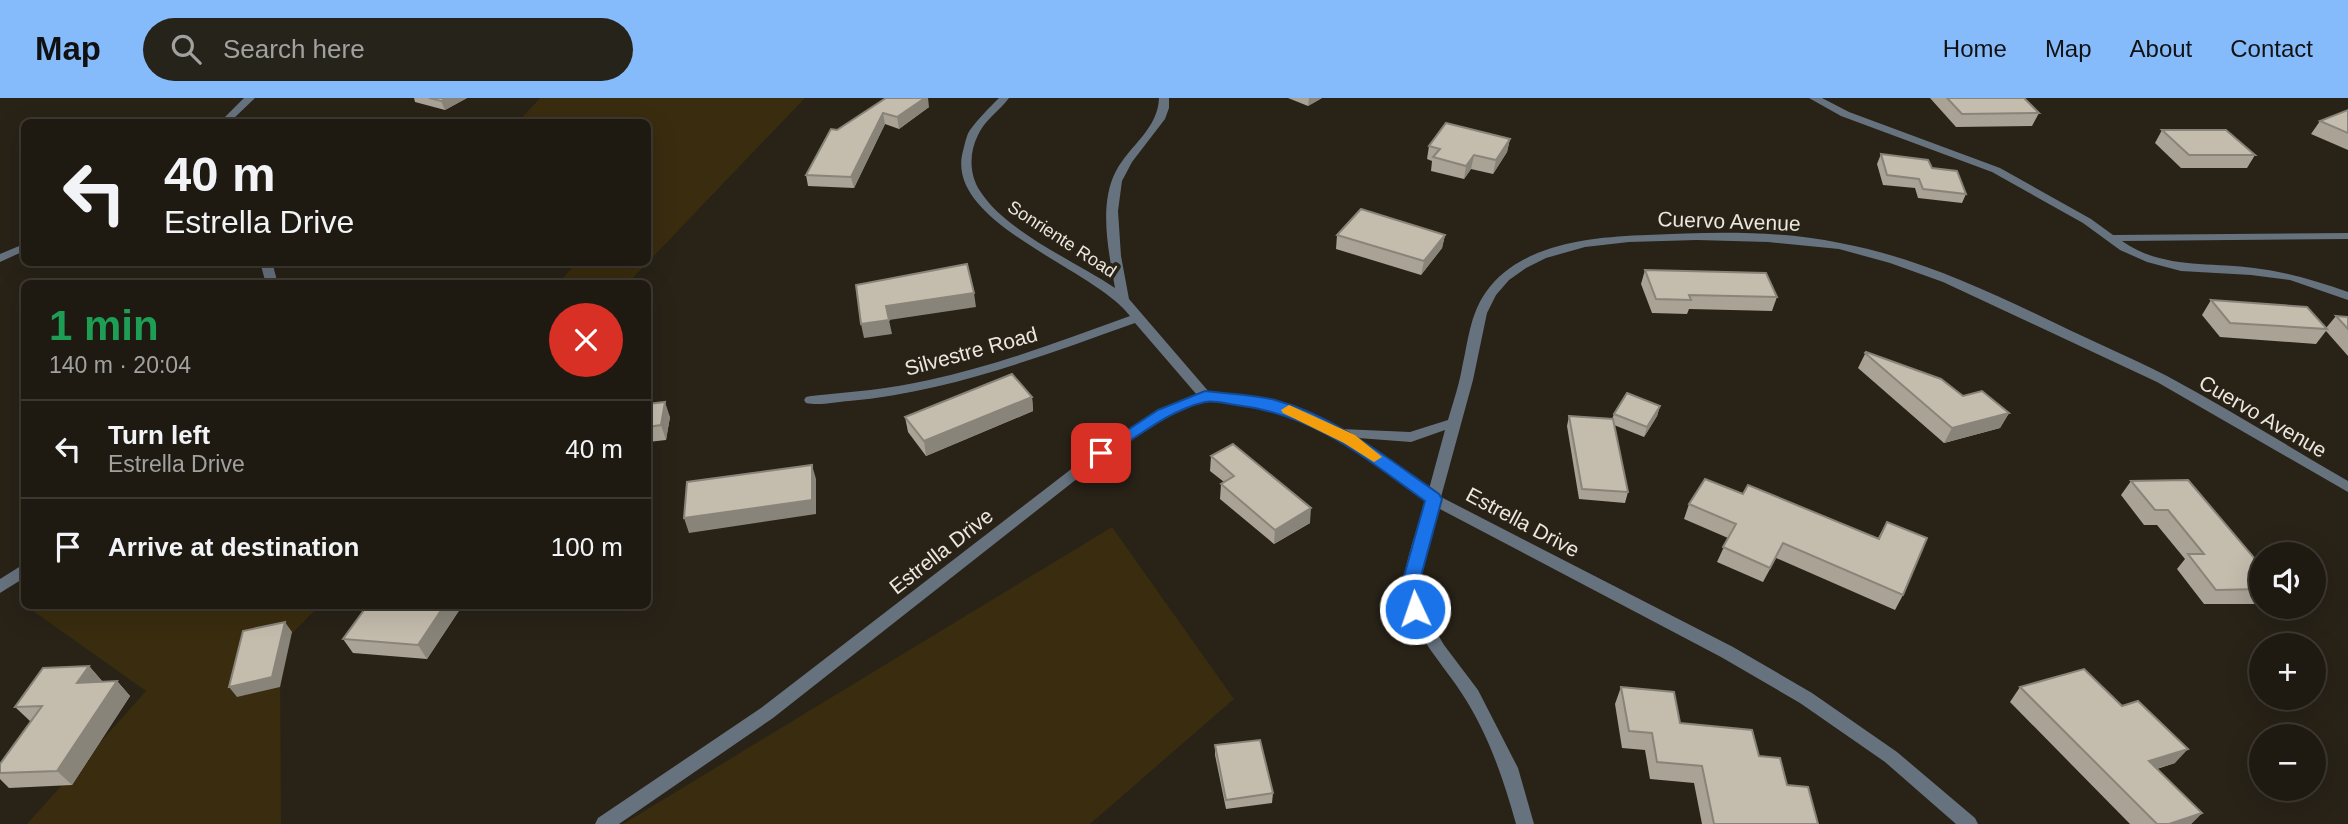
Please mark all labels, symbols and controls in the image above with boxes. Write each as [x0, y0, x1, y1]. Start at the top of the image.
search box [143, 18, 633, 81]
text: Map [35, 30, 101, 67]
icon: search [167, 30, 205, 68]
text: Search here [223, 34, 365, 64]
text: Home [1943, 35, 2007, 62]
text: Map [2045, 35, 2092, 62]
text: About [2130, 35, 2192, 62]
text: Contact [2230, 35, 2313, 62]
icon: left [49, 147, 140, 238]
text: 40 m [164, 147, 276, 201]
street label: Sonriente Road [1004, 197, 1120, 281]
text: Estrella Drive [164, 204, 354, 240]
street label: Cuervo Avenue [1657, 207, 1801, 235]
text: 1 min [49, 302, 159, 349]
button: close [549, 303, 623, 377]
street label: Silvestre Road [902, 322, 1040, 380]
text: 140 m · 20:04 [49, 352, 191, 378]
street label: Cuervo Avenue [2195, 370, 2331, 462]
text: Turn left [108, 420, 210, 450]
pin [1071, 423, 1131, 483]
icon: left [49, 430, 87, 468]
text: 40 m [565, 434, 623, 464]
icon: arrive [1082, 434, 1120, 472]
text: Estrella Drive [108, 451, 245, 477]
street label: Estrella Drive [1462, 483, 1584, 561]
street label: Estrella Drive [885, 503, 997, 599]
icon: arrive [49, 528, 87, 566]
text: Arrive at destination [108, 532, 359, 562]
text: 100 m [551, 532, 623, 562]
map controls [2249, 542, 2326, 801]
button: sound [2249, 542, 2326, 619]
position arrow [1378, 572, 1452, 646]
button: + [2249, 633, 2326, 710]
button: − [2249, 724, 2326, 801]

